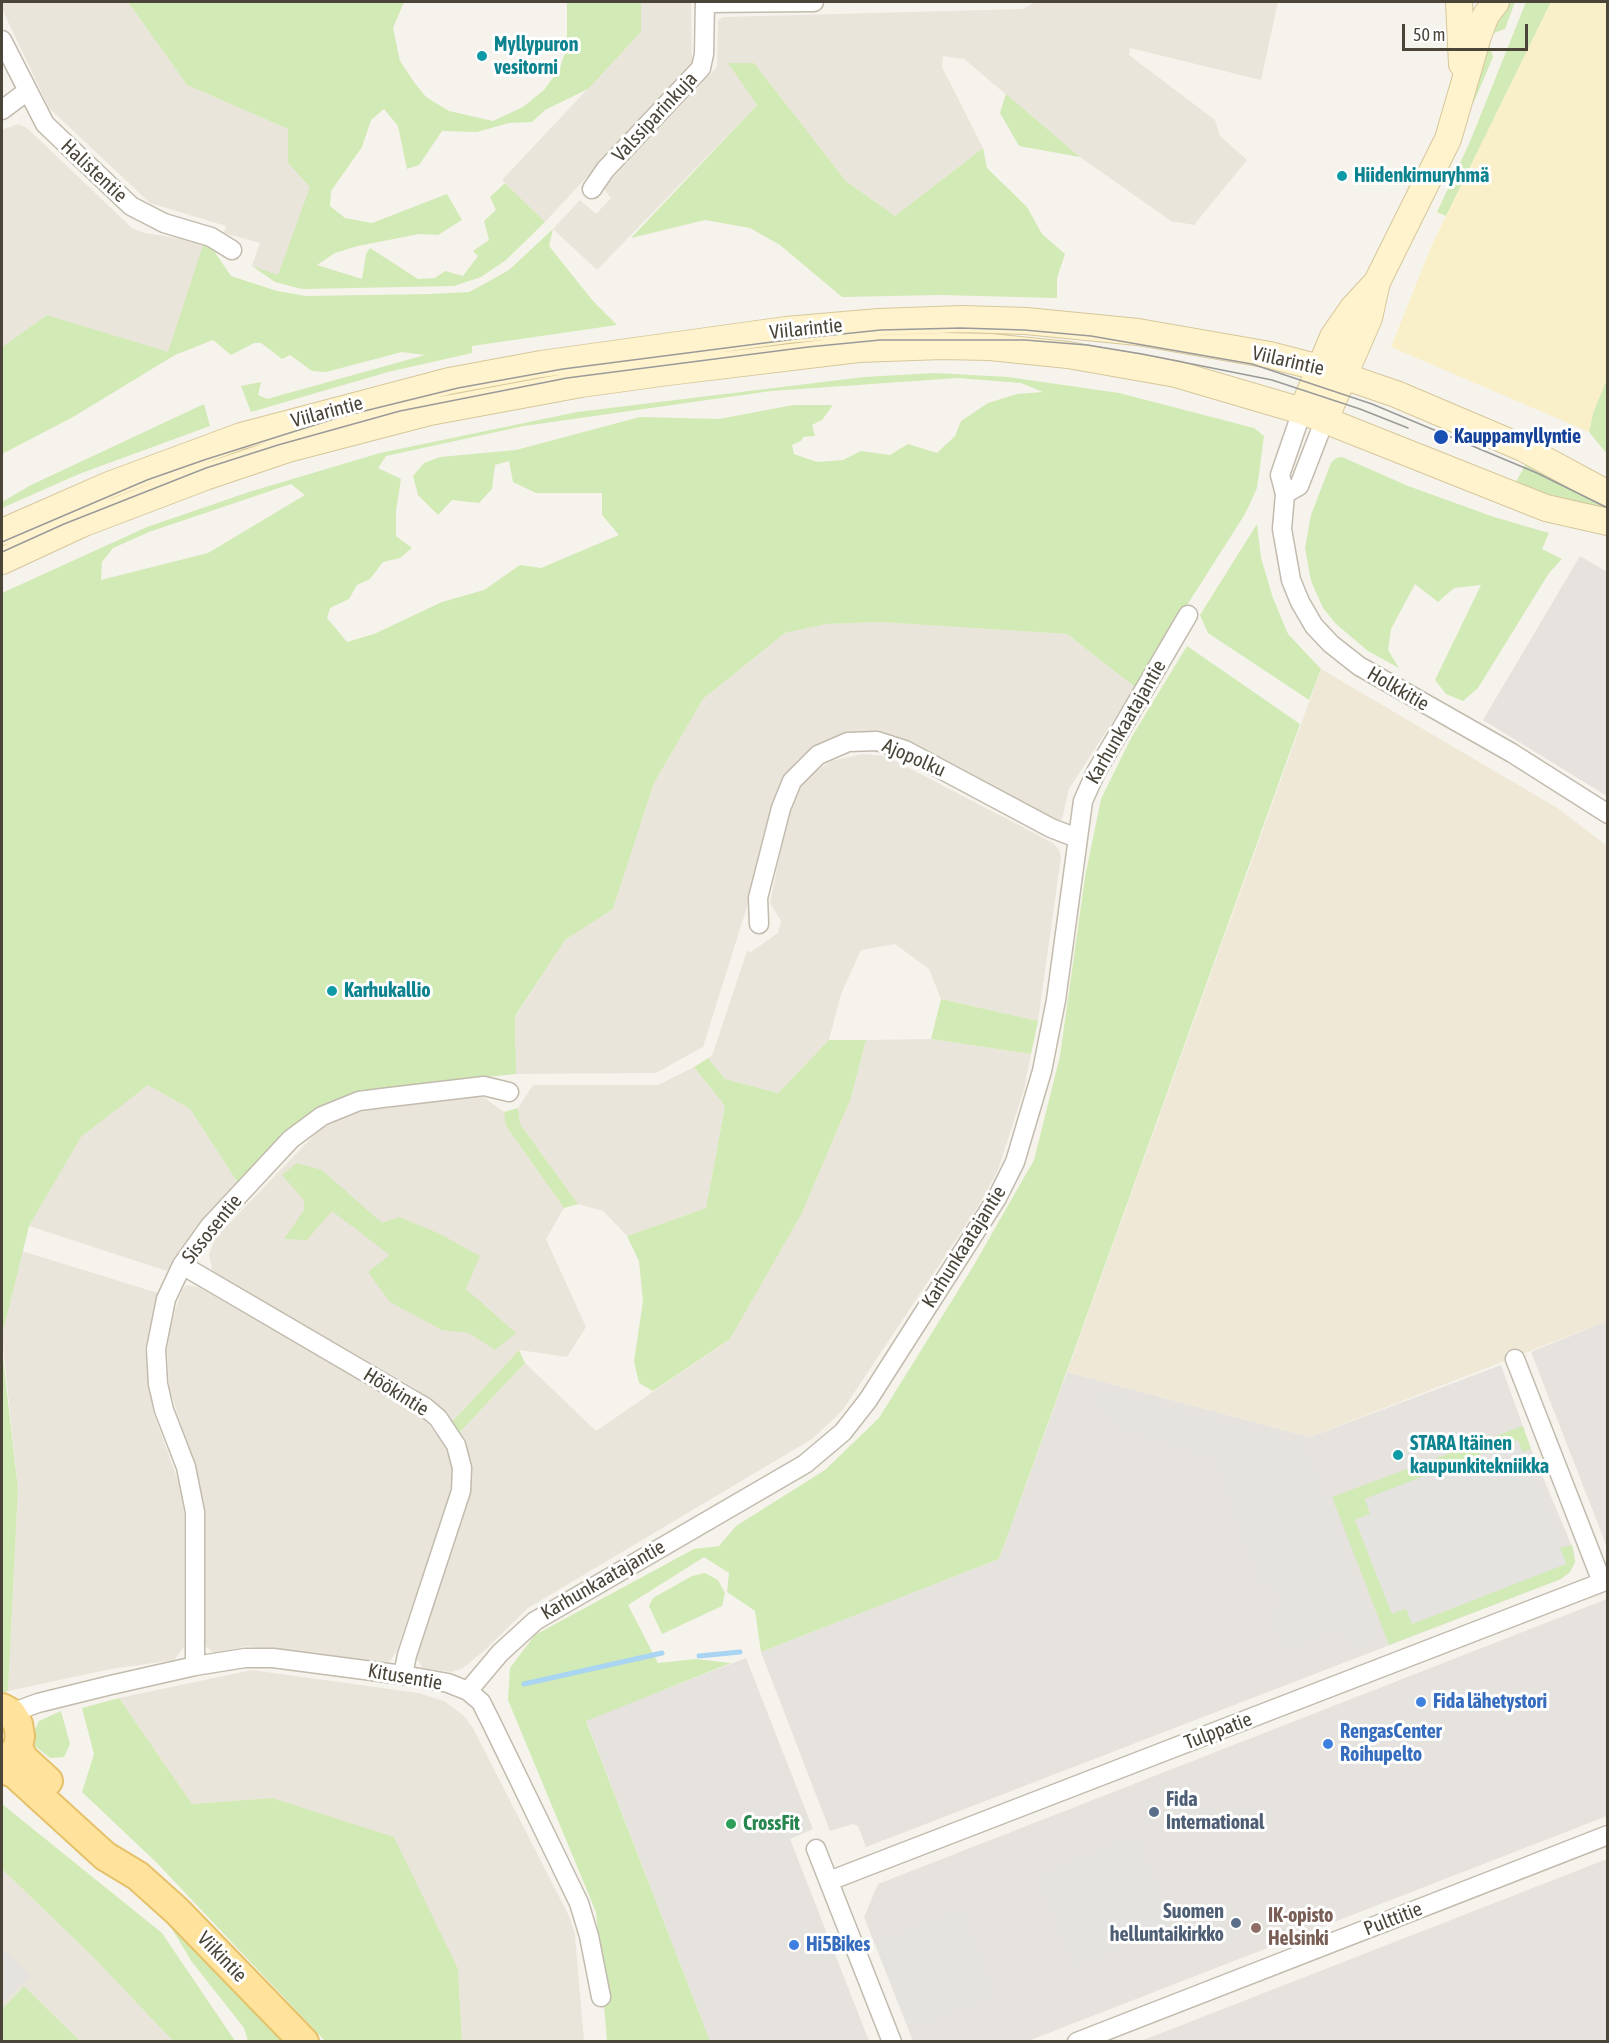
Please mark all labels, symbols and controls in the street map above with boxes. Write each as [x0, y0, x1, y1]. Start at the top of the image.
scale bar [1405, 12, 1531, 50]
text: 50 m [1413, 24, 1445, 45]
place label: Myllypuron vesitorni [494, 33, 578, 80]
marker: Myllypuron vesitorni [475, 49, 489, 63]
street label: Valssiparinkuja [607, 67, 703, 167]
street label: Halistentie [56, 134, 132, 208]
place label: Hiidenkirnuryhmä [1354, 164, 1489, 188]
marker: Hiidenkirnuryhmä [1335, 169, 1349, 183]
street label: Viilarintie [768, 313, 844, 345]
street label: Viilarintie [1250, 341, 1326, 381]
street label: Viilarintie [289, 391, 365, 433]
place label: Kauppamyllyntie [1454, 425, 1581, 449]
marker: Kauppamyllyntie [1432, 428, 1450, 446]
street label: Karhunkaatajantie [1081, 656, 1171, 788]
street label: Holkkitie [1363, 662, 1433, 716]
street label: Ajopolku [879, 734, 949, 782]
place label: Karhukallio [344, 979, 431, 1003]
marker: Karhukallio [325, 984, 339, 998]
street label: Karhunkaatajantie [917, 1182, 1011, 1312]
street label: Sissosentie [177, 1190, 247, 1268]
street label: Höökintie [359, 1363, 433, 1421]
place label: STARA Itäinen kaupunkitekniikka [1410, 1432, 1549, 1479]
marker: STARA Itäinen kaupunkitekniikka [1391, 1448, 1405, 1462]
street label: Karhunkaatajantie [537, 1535, 669, 1625]
street label: Kitusentie [366, 1659, 444, 1695]
place label: Fida lähetystori [1433, 1690, 1547, 1714]
marker: Fida lähetystori [1414, 1695, 1428, 1709]
street label: Tulppatie [1181, 1707, 1255, 1755]
place label: RengasCenter Roihupelto [1340, 1720, 1442, 1767]
marker: RengasCenter Roihupelto [1321, 1737, 1335, 1751]
place label: Fida International [1166, 1788, 1264, 1835]
marker: Fida International [1147, 1805, 1161, 1819]
place label: CrossFit [743, 1812, 800, 1836]
marker: CrossFit [724, 1817, 738, 1831]
street label: Pulttitie [1361, 1897, 1425, 1941]
place label: Suomen helluntaikirkko [1110, 1900, 1224, 1947]
place label: IK-opisto Helsinki [1268, 1904, 1333, 1951]
marker: Suomen helluntaikirkko [1229, 1916, 1243, 1930]
marker: IK-opisto Helsinki [1249, 1921, 1263, 1935]
street label: Viikintie [192, 1927, 252, 1987]
place label: Hi5Bikes [806, 1933, 870, 1957]
marker: Hi5Bikes [787, 1938, 801, 1952]

